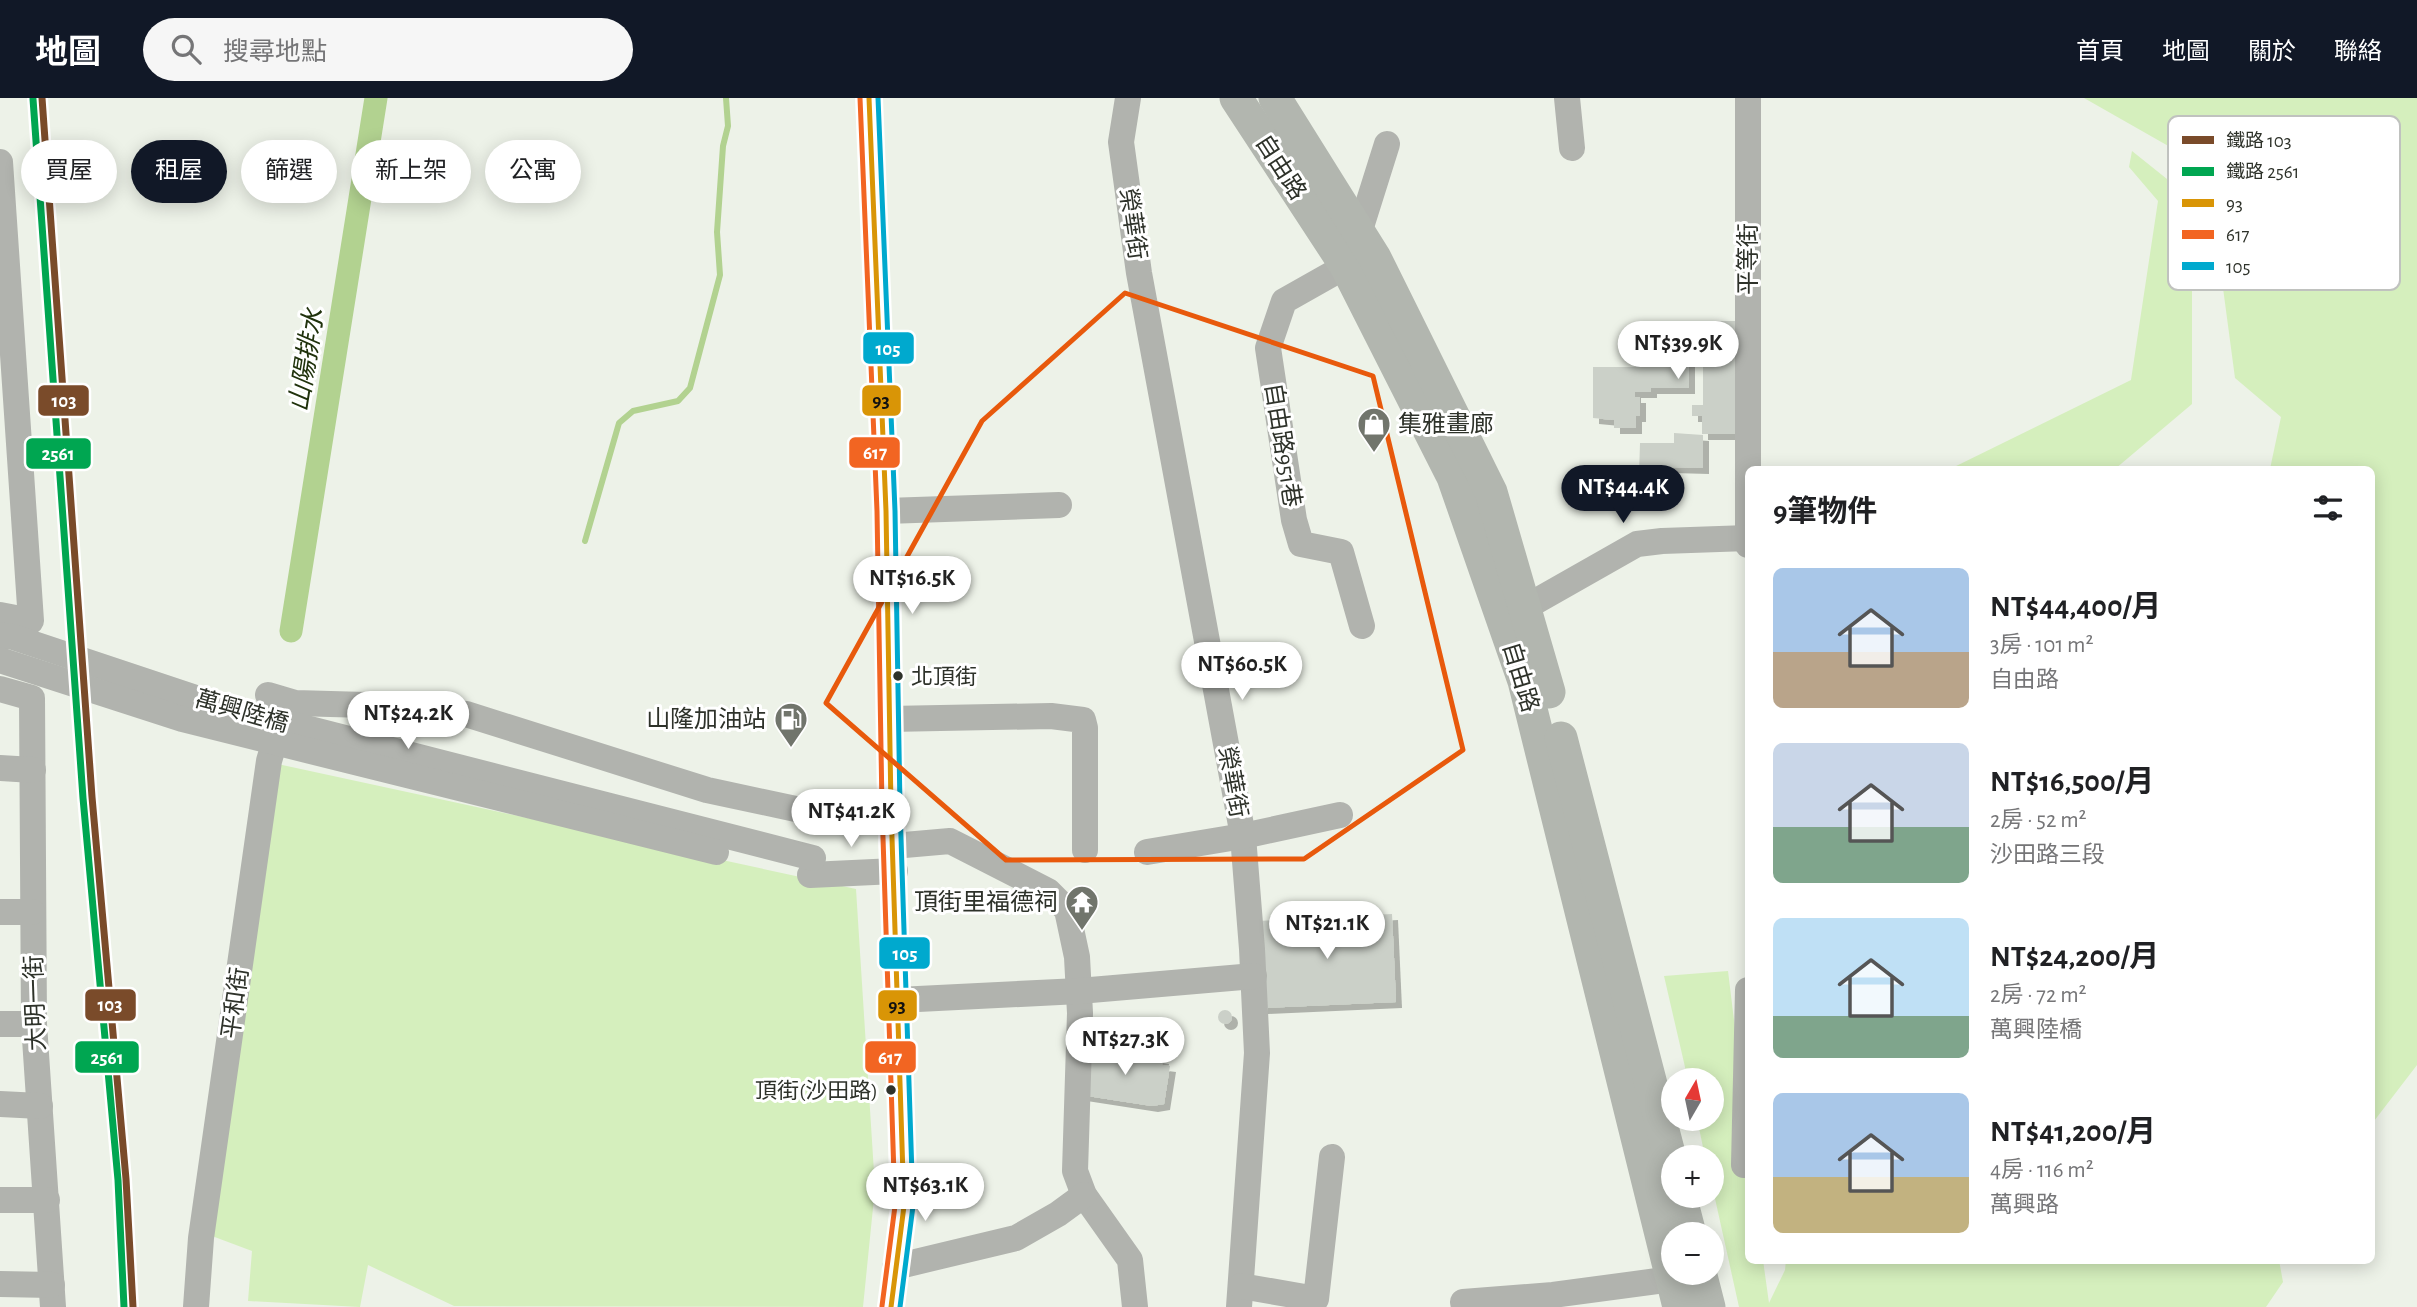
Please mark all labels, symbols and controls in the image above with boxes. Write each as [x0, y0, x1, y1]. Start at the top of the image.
search box [143, 18, 633, 81]
icon: search [167, 30, 205, 68]
text: 地圖 [35, 37, 101, 70]
text: 搜尋地點 [223, 39, 327, 65]
text: 首頁 [2076, 40, 2124, 64]
text: 地圖 [2162, 40, 2210, 64]
text: 關於 [2248, 40, 2296, 64]
text: 聯絡 [2334, 40, 2382, 64]
legend [2168, 116, 2400, 290]
street label: 自由路 [1250, 130, 1312, 204]
text: 鐵路 103 [2226, 130, 2292, 151]
chip: 買屋 [21, 140, 117, 203]
chip: 租屋 [131, 140, 227, 203]
chip: 篩選 [241, 140, 337, 203]
chip: 新上架 [351, 140, 471, 203]
chip: 公寓 [485, 140, 581, 203]
text: 鐵路 2561 [2226, 161, 2299, 182]
street label: 榮華街 [1115, 187, 1151, 261]
text: 93 [2226, 195, 2243, 214]
street label: 平等街 [1735, 223, 1761, 295]
text: 617 [2226, 226, 2249, 245]
text: 105 [2226, 258, 2251, 277]
water label: 山陽排水 [285, 306, 328, 414]
pin: NT$39.9K [1606, 322, 1750, 381]
line badge: 105 [862, 331, 915, 365]
text: NT$39.9K [1634, 332, 1722, 355]
text: 105 [876, 340, 900, 359]
street label: 自由路951巷 [1260, 381, 1306, 509]
line badge: 103 [37, 384, 90, 417]
line badge: 93 [861, 384, 902, 417]
text: 103 [52, 392, 76, 411]
text: 93 [872, 392, 890, 411]
shop icon: 集雅畫廊 [1355, 405, 1393, 454]
place label: 集雅畫廊 [1398, 411, 1494, 437]
line badge: 617 [848, 436, 901, 469]
line badge: 2561 [25, 437, 92, 470]
text: 617 [863, 444, 887, 463]
text: 2561 [41, 445, 75, 464]
pin: NT$44.4K [1551, 466, 1695, 525]
text: NT$44.4K [1577, 476, 1669, 499]
icon: filters [2309, 489, 2347, 527]
text: 9筆物件 [1773, 497, 1878, 527]
pin: NT$16.5K [840, 556, 984, 616]
text: NT$16.5K [869, 567, 955, 590]
text: NT$44,400/月 [1990, 592, 2161, 622]
icon: home [1829, 596, 1913, 680]
text: 3房 · 101 m² [1990, 634, 2094, 657]
street label: 自由路 [1498, 639, 1544, 715]
pin: NT$60.5K [1170, 642, 1314, 702]
text: NT$60.5K [1197, 653, 1287, 676]
place label: 北頂街 [911, 665, 977, 688]
marker: 北頂街 [891, 669, 905, 683]
text: 自由路 [1990, 669, 2059, 692]
street label: 萬興陸橋 [192, 685, 292, 737]
pin: NT$24.2K [336, 692, 480, 751]
fuel station icon: 山隆加油站 [772, 700, 810, 749]
text: NT$24.2K [363, 702, 453, 725]
place label: 山隆加油站 [646, 706, 766, 732]
street label: 榮華街 [1214, 744, 1252, 820]
text: NT$16,500/月 [1990, 767, 2154, 797]
icon: home [1829, 771, 1913, 855]
pin: NT$41.2K [779, 790, 923, 849]
text: NT$41.2K [807, 800, 895, 823]
text: 2房 · 52 m² [1990, 809, 2087, 832]
text: 沙田路三段 [1990, 844, 2105, 867]
temple icon: 頂街里福德祠 [1063, 883, 1101, 932]
place label: 頂街里福德祠 [914, 889, 1058, 915]
pin: NT$21.1K [1255, 902, 1399, 961]
text: NT$21.1K [1285, 912, 1369, 935]
line badge: 105 [878, 936, 931, 970]
text: NT$24,200/月 [1990, 942, 2159, 972]
text: 105 [893, 945, 917, 964]
icon: home [1829, 946, 1913, 1030]
street label: 大明一街 [20, 955, 50, 1051]
street label: 平和街 [217, 966, 253, 1040]
text: 2房 · 72 m² [1990, 984, 2087, 1007]
line badge: 103 [84, 988, 137, 1022]
line badge: 93 [877, 989, 918, 1022]
text: 103 [98, 996, 122, 1015]
text: 93 [888, 997, 906, 1016]
pin: NT$27.3K [1053, 1018, 1197, 1077]
text: 萬興陸橋 [1990, 1019, 2082, 1042]
text: NT$27.3K [1081, 1028, 1169, 1051]
line badge: 2561 [74, 1040, 140, 1074]
line badge: 617 [864, 1040, 917, 1074]
text: 2561 [90, 1049, 124, 1068]
text: 617 [878, 1049, 902, 1068]
north arrow [1661, 1068, 1724, 1130]
map controls [1661, 1068, 1724, 1285]
place label: 頂街(沙田路) [755, 1079, 878, 1102]
marker: 頂街(沙田路) [884, 1083, 898, 1097]
text: NT$41,200/月 [1990, 1117, 2156, 1147]
icon: home [1829, 1121, 1913, 1205]
button: + [1661, 1145, 1724, 1208]
text: 4房 · 116 m² [1990, 1159, 2094, 1182]
pin: NT$63.1K [853, 1164, 997, 1223]
text: NT$63.1K [882, 1174, 968, 1197]
text: 萬興路 [1990, 1194, 2059, 1217]
button: − [1661, 1222, 1724, 1285]

